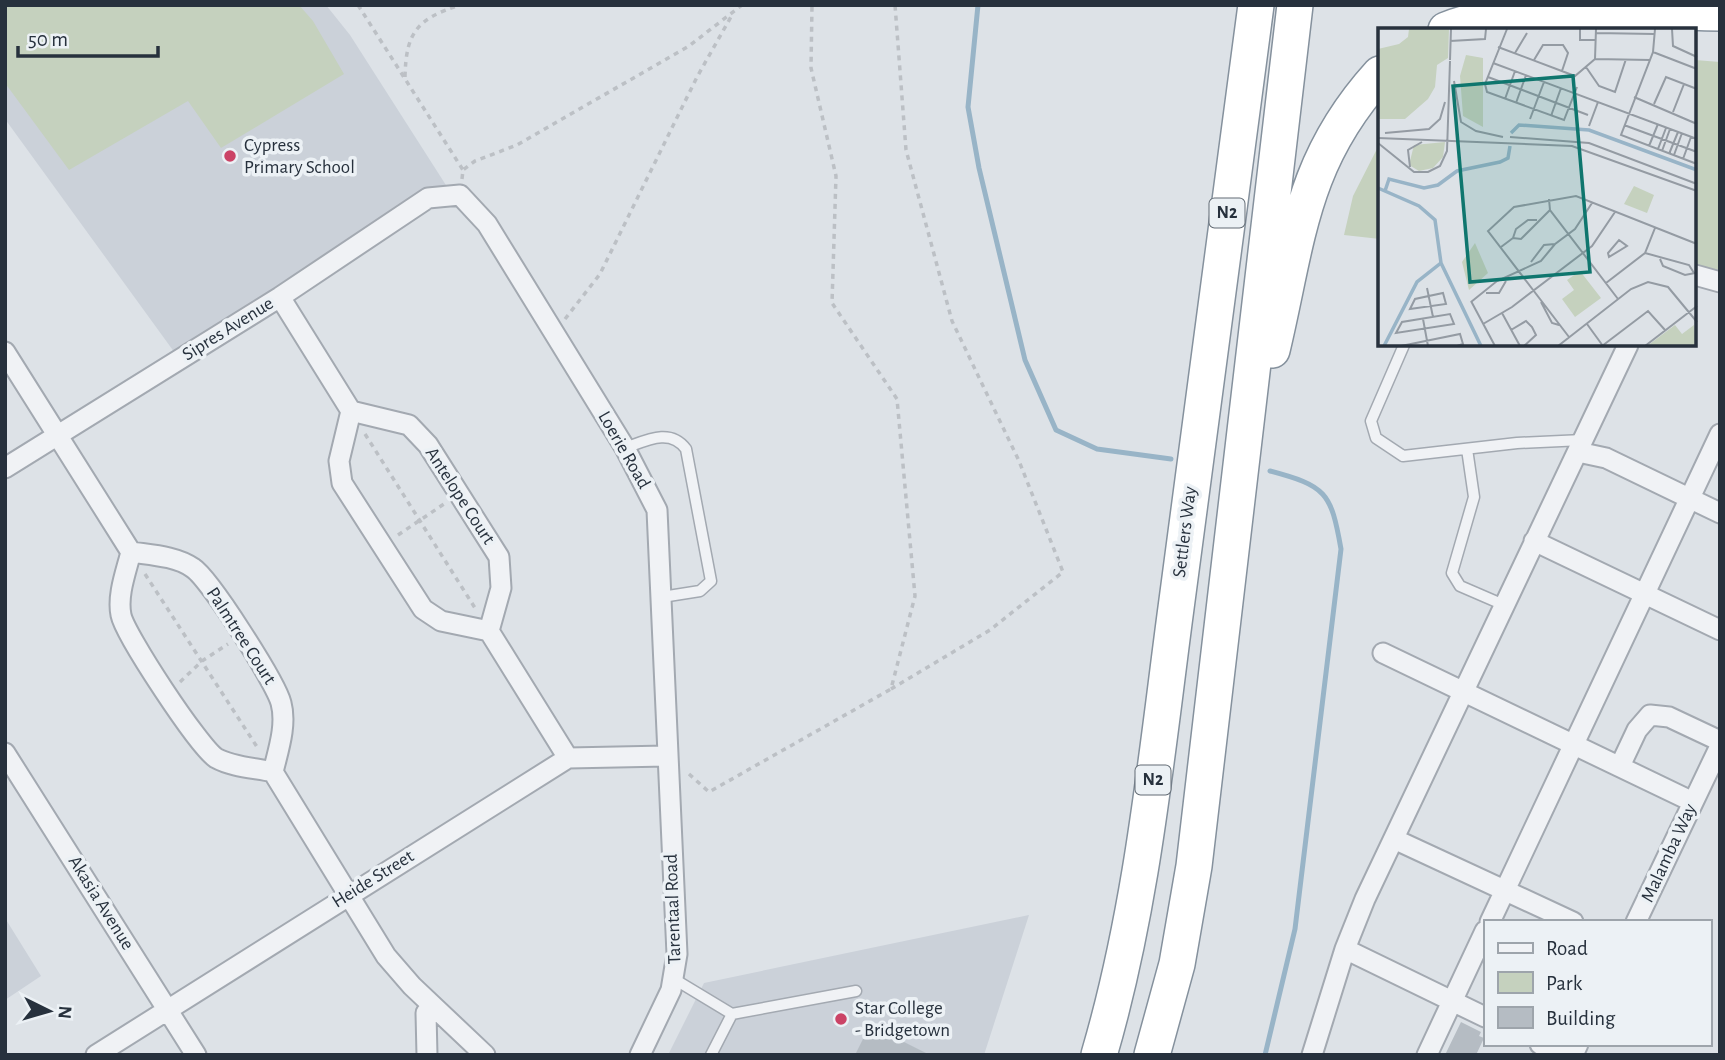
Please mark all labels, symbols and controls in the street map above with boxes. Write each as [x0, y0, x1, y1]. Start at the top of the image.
scale bar [18, 14, 158, 58]
inset map [1378, 28, 1697, 346]
text: 50 m [28, 29, 68, 50]
place label: Cypress Primary School [244, 136, 355, 177]
marker: Cypress Primary School [222, 148, 238, 164]
road number: N2 [1210, 198, 1244, 228]
street label: Sipres Avenue [179, 294, 277, 364]
street label: Loerie Road [594, 408, 654, 492]
street label: Antelope Court [422, 444, 498, 548]
street label: Settlers Way [1170, 485, 1200, 579]
street label: Palmtree Court [203, 584, 279, 688]
road number: N2 [1136, 766, 1170, 794]
street label: Malamba Way [1638, 801, 1700, 905]
street label: Heide Street [329, 846, 417, 912]
street label: Akasia Avenue [65, 853, 137, 953]
street label: Tarentaal Road [662, 853, 684, 965]
legend [1484, 920, 1711, 1046]
text: Road [1546, 938, 1588, 959]
text: Park [1546, 973, 1583, 994]
north arrow [14, 976, 84, 1046]
place label: Star College - Bridgetown [855, 999, 950, 1040]
text: N [54, 1005, 74, 1020]
text: Building [1546, 1008, 1616, 1029]
marker: Star College - Bridgetown [833, 1011, 849, 1027]

